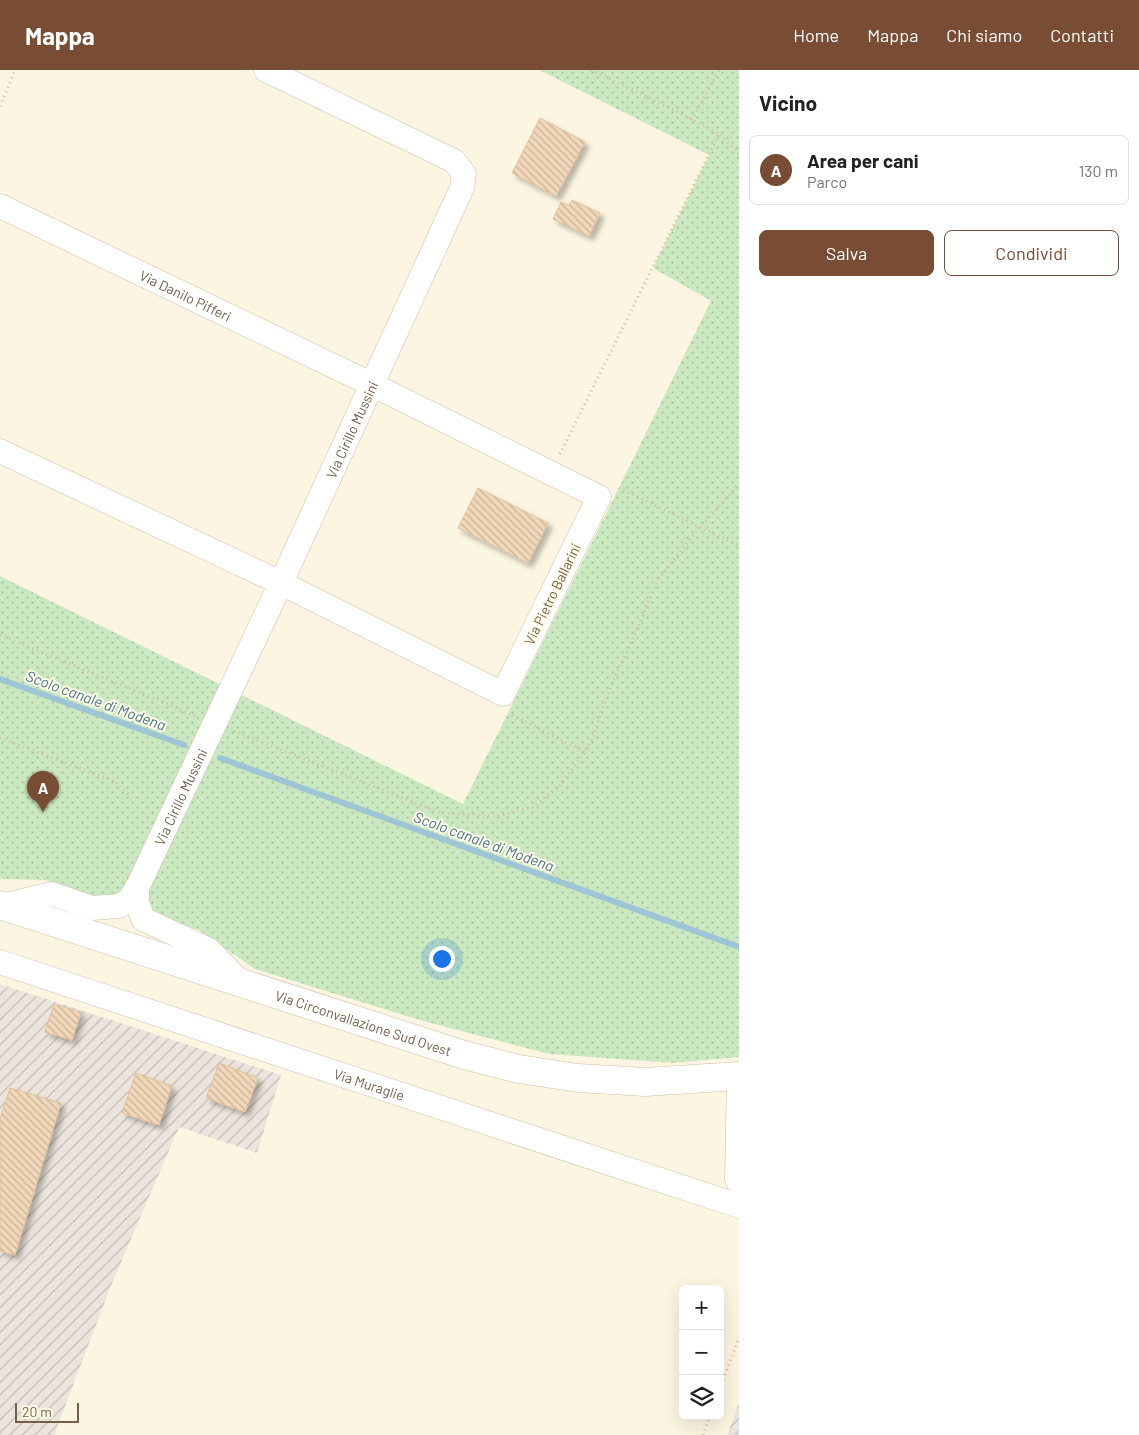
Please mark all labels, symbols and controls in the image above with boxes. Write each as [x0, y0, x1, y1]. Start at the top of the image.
text: Mappa [25, 21, 95, 50]
text: Home [793, 24, 839, 46]
text: Mappa [867, 24, 918, 46]
text: Chi siamo [946, 24, 1022, 46]
text: Contatti [1050, 24, 1114, 46]
text: Vicino [759, 90, 817, 115]
text: Area per cani [807, 149, 919, 172]
text: A [771, 161, 781, 180]
text: 130 m [1079, 161, 1118, 180]
text: Parco [807, 172, 847, 191]
button: Salva [759, 230, 934, 276]
button: Condividi [944, 230, 1119, 276]
street label: Via Danilo Pifferi [137, 266, 234, 324]
street label: Via Cirillo Mussini [322, 378, 381, 481]
street label: Via Pietro Ballarini [520, 540, 584, 648]
water label: Scolo canale di Modena [23, 666, 169, 734]
street label: Via Cirillo Mussini [150, 746, 210, 848]
pin: A [27, 771, 59, 812]
water label: Scolo canale di Modena [411, 807, 557, 875]
your location [429, 946, 455, 972]
street label: Via Circonvallazione Sud Ovest [273, 986, 454, 1059]
street label: Via Muraglie [332, 1064, 407, 1104]
map controls [679, 1285, 724, 1420]
button: + [679, 1285, 724, 1330]
button: − [679, 1330, 724, 1375]
button: layers [679, 1375, 724, 1420]
scale bar [15, 1400, 79, 1423]
text: 20 m [22, 1403, 52, 1420]

